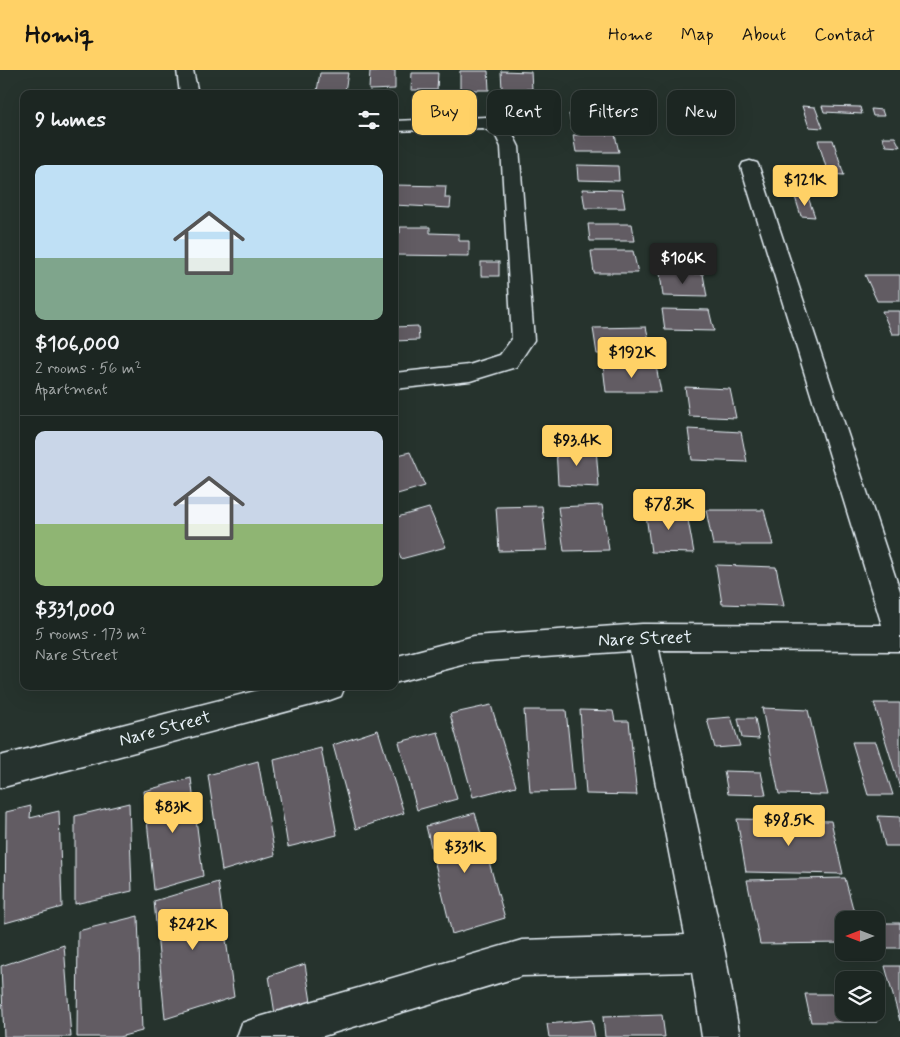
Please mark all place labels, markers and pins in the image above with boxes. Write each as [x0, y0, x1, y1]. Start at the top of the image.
pin: $121K [770, 164, 840, 207]
pin: $106K [648, 242, 718, 285]
pin: $192K [597, 336, 667, 379]
pin: $93.4K [536, 424, 618, 467]
pin: $78.3K [628, 488, 710, 531]
pin: $83K [143, 792, 203, 834]
pin: $98.5K [748, 804, 830, 847]
pin: $331K [430, 832, 500, 874]
pin: $242K [158, 908, 228, 951]

